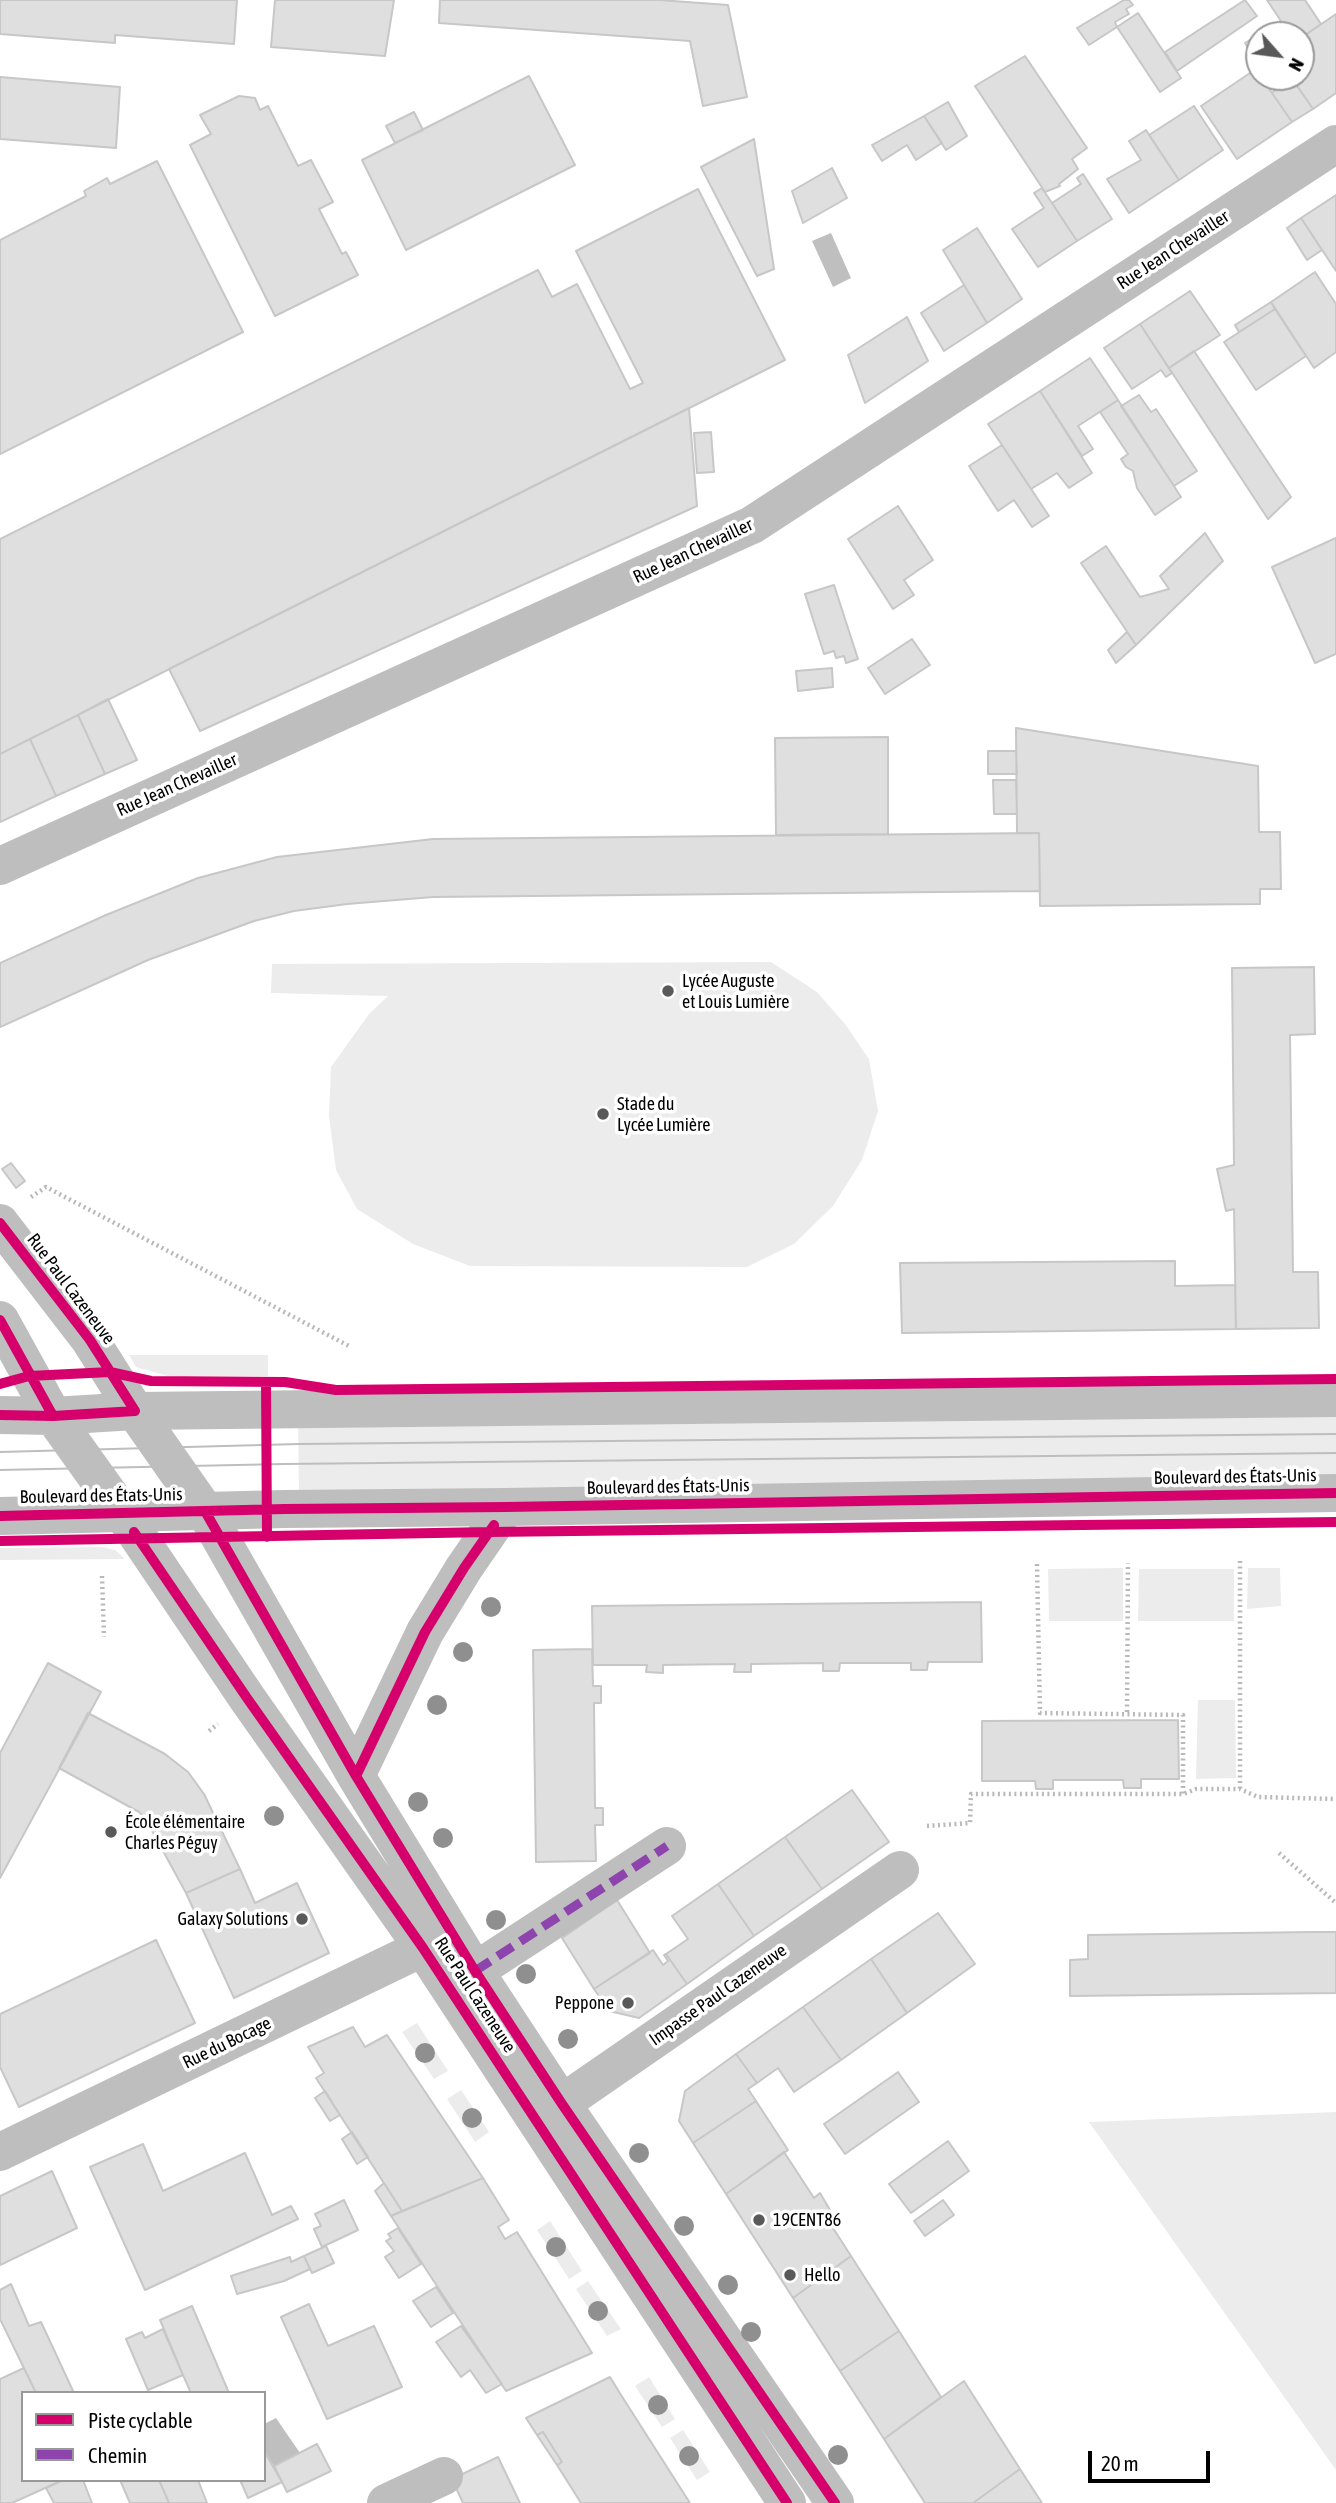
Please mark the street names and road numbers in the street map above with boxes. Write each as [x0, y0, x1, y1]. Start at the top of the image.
street label: Rue Jean Chevailler [1113, 206, 1233, 294]
street label: Rue Jean Chevailler [630, 514, 756, 588]
street label: Rue Jean Chevailler [114, 749, 240, 821]
street label: Rue Paul Cazeneuve [22, 1229, 120, 1349]
street label: Boulevard des États-Unis [1153, 1465, 1317, 1489]
street label: Boulevard des États-Unis [586, 1475, 750, 1499]
street label: Boulevard des États-Unis [19, 1484, 183, 1508]
street label: Rue Paul Cazeneuve [430, 1933, 520, 2057]
street label: Impasse Paul Cazeneuve [645, 1940, 791, 2050]
street label: Rue du Bocage [179, 2012, 275, 2074]

